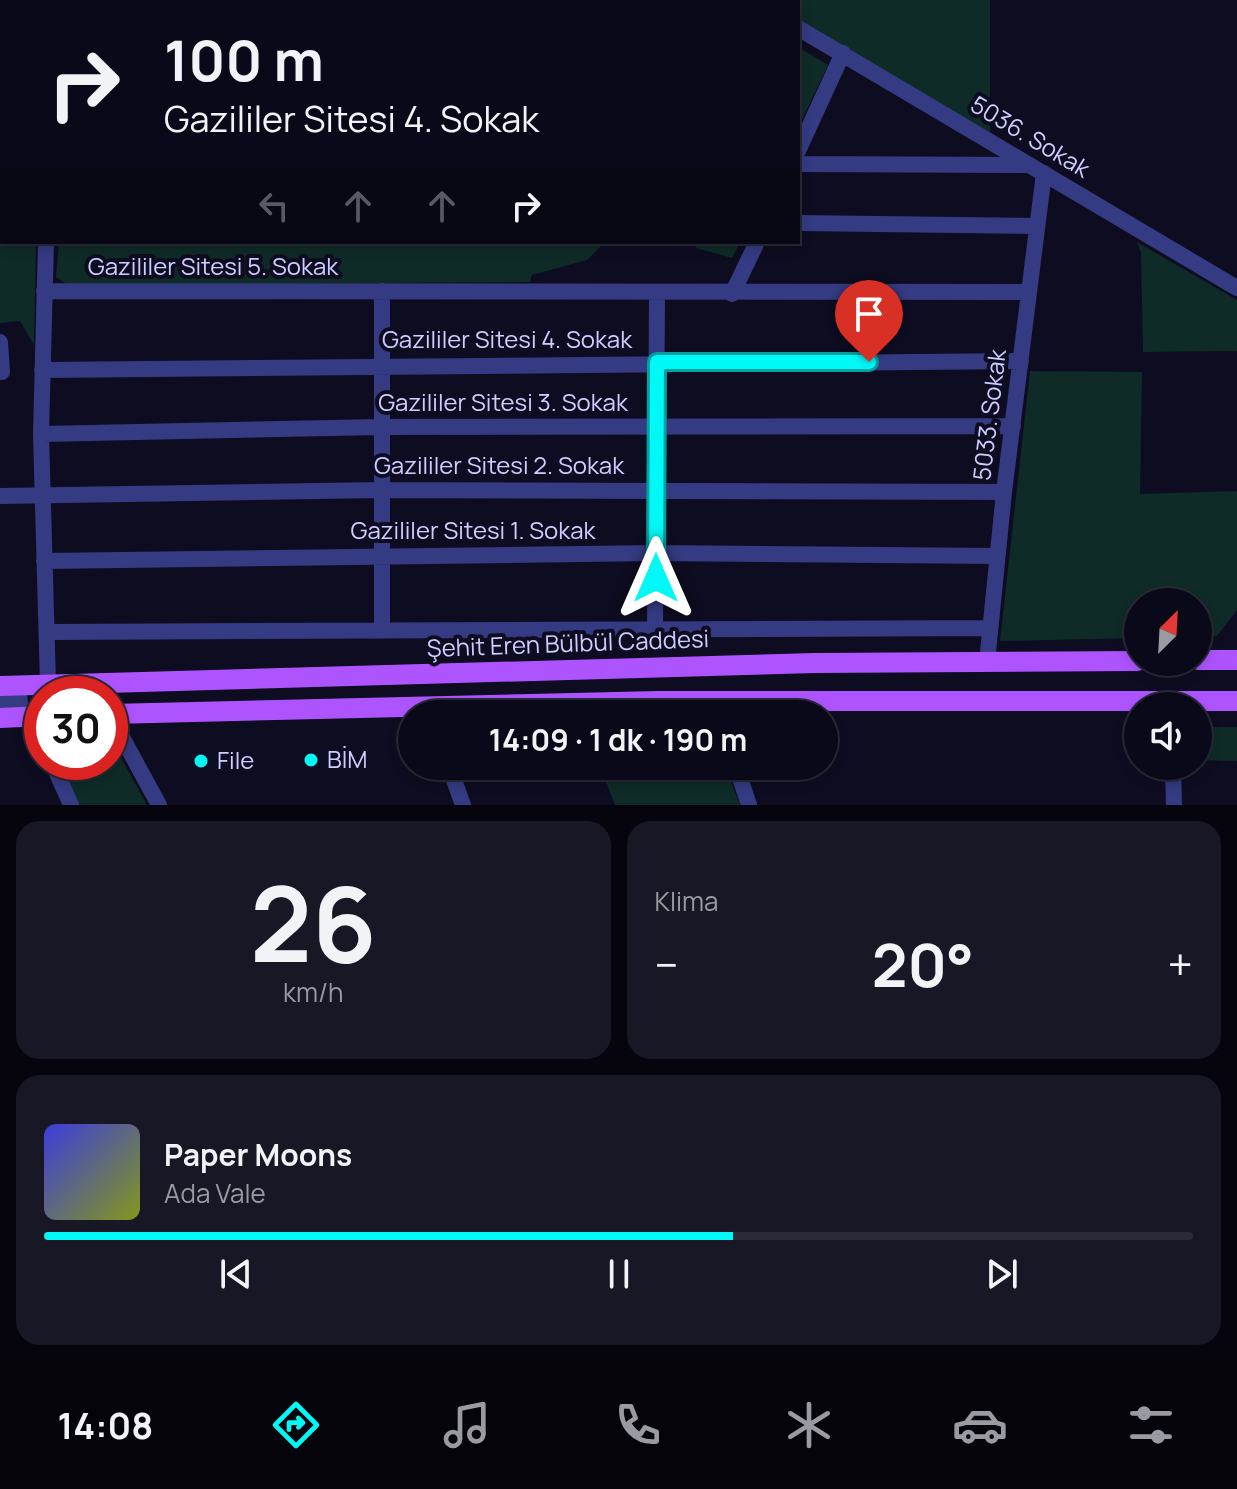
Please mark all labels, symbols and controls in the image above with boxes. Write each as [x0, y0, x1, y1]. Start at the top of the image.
text: 100 m [164, 21, 324, 98]
icon: right [32, 32, 136, 136]
street label: 5036. Sokak [965, 87, 1098, 185]
text: Gazililer Sitesi 4. Sokak [164, 94, 539, 143]
icon: left [252, 184, 296, 228]
icon: ahead [336, 184, 380, 228]
icon: ahead [420, 184, 464, 228]
icon: right [504, 184, 548, 228]
street label: Gazililer Sitesi 5. Sokak [88, 249, 339, 282]
pin [835, 280, 903, 362]
icon: arrive [847, 292, 891, 336]
street label: Gazililer Sitesi 4. Sokak [382, 322, 633, 355]
street label: 5033. Sokak [964, 346, 1013, 482]
street label: Gazililer Sitesi 3. Sokak [378, 385, 629, 418]
street label: Gazililer Sitesi 2. Sokak [374, 448, 625, 481]
street label: Gazililer Sitesi 1. Sokak [351, 513, 597, 546]
position arrow [614, 536, 698, 620]
north arrow [1124, 588, 1212, 676]
map controls [1124, 588, 1212, 780]
street label: Şehit Eren Bülbül Caddesi [426, 621, 710, 664]
speed limit sign: 30 [24, 676, 128, 780]
button: sound [1124, 692, 1212, 780]
text: 14:09 · 1 dk · 190 m [489, 719, 747, 760]
place label: BİM [327, 742, 368, 775]
place label: File [217, 743, 254, 776]
marker: BİM [302, 751, 320, 769]
marker: File [192, 752, 210, 770]
text: 26 [250, 851, 377, 993]
text: Klima [655, 883, 719, 919]
text: 20° [872, 923, 974, 1005]
text: − [655, 934, 678, 994]
text: + [1168, 934, 1193, 994]
text: km/h [283, 974, 343, 1010]
text: Paper Moons [164, 1134, 352, 1175]
text: Ada Vale [164, 1175, 266, 1211]
icon: previous [214, 1252, 258, 1296]
icon: pause [597, 1252, 641, 1296]
icon: next [980, 1252, 1024, 1296]
icon: directions [268, 1397, 324, 1453]
icon: music [439, 1397, 495, 1453]
icon: phone [610, 1397, 666, 1453]
icon: climate [781, 1397, 837, 1453]
icon: car [952, 1397, 1008, 1453]
icon: filters [1123, 1397, 1179, 1453]
text: 14:08 [58, 1401, 153, 1450]

